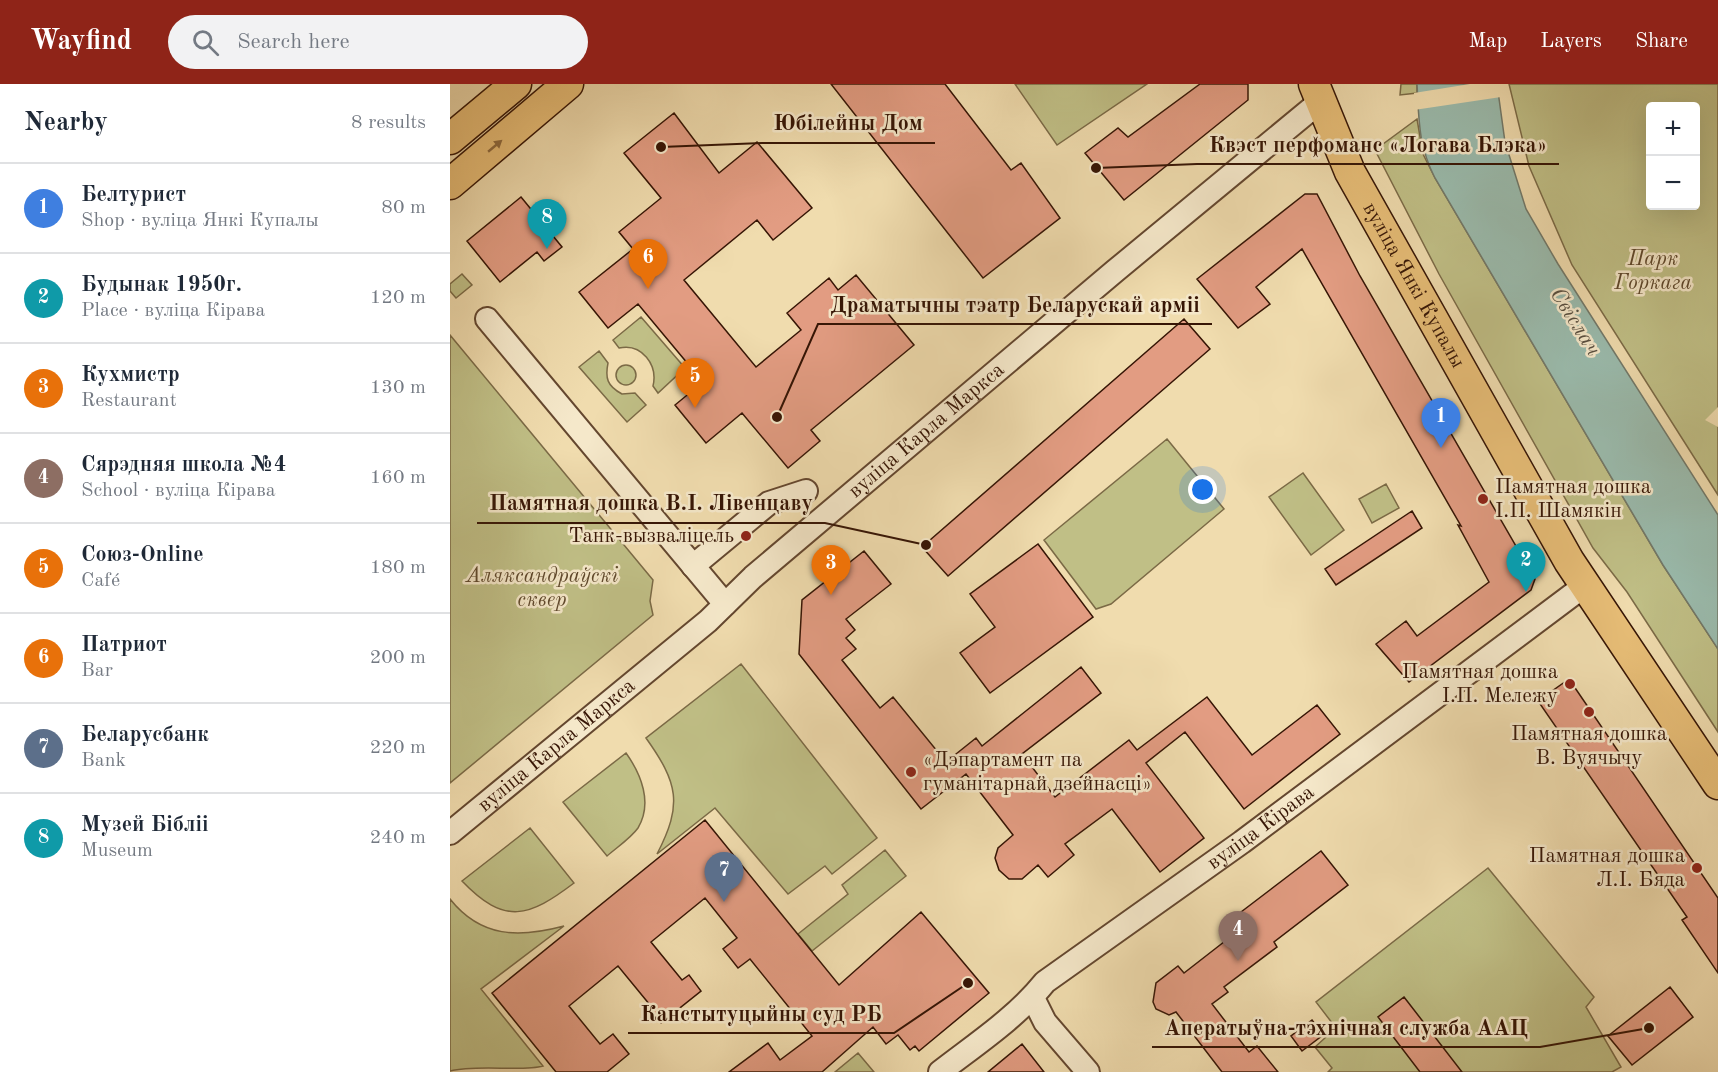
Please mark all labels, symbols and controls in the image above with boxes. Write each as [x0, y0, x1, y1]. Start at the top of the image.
search box [168, 15, 588, 69]
icon: search [189, 26, 222, 59]
text: Wayfind [30, 28, 132, 56]
text: Search here [237, 31, 350, 53]
text: Map [1468, 31, 1507, 52]
text: Layers [1540, 31, 1602, 52]
text: Share [1635, 31, 1688, 52]
map controls [1646, 102, 1700, 210]
button: + [1646, 102, 1700, 156]
callout: Юбілейны Дом [762, 103, 935, 143]
text: Nearby [24, 110, 108, 136]
text: 8 results [351, 113, 426, 133]
text: Юбілейны Дом [773, 113, 923, 135]
callout: Квэст перфоманс «Логава Блэка» [1197, 124, 1559, 164]
text: Квэст перфоманс «Логава Блэка» [1209, 135, 1547, 158]
one-way arrow [487, 140, 503, 153]
button: − [1646, 156, 1700, 210]
text: Белтурист [81, 184, 186, 206]
text: 1 [38, 198, 49, 218]
text: 80 m [381, 198, 426, 218]
street label: вуліца Янкі Купалы [1359, 199, 1469, 372]
pin: 8 [528, 200, 566, 249]
text: Shop · вуліца Янкі Купалы [81, 211, 319, 231]
pin: 6 [628, 240, 668, 289]
park label: Парк Горкага [1613, 249, 1692, 294]
text: Будынак 1950г. [81, 274, 242, 296]
callout: Драматычны тэатр Беларускай арміі [818, 284, 1212, 324]
water label: Свіслач [1546, 284, 1604, 360]
text: 2 [38, 288, 49, 308]
text: 120 m [370, 288, 426, 308]
text: Драматычны тэатр Беларускай арміі [830, 295, 1200, 317]
text: Place · вуліца Кірава [81, 301, 265, 321]
pin: 5 [676, 358, 714, 408]
street label: вуліца Карла Маркса [845, 359, 1008, 502]
text: Кухмистр [81, 364, 180, 386]
text: 3 [38, 378, 49, 398]
text: 130 m [370, 378, 426, 398]
text: Restaurant [81, 391, 177, 411]
pin: 1 [1422, 398, 1460, 448]
text: Сярэдняя школа №4 [81, 454, 287, 476]
text: 4 [38, 468, 49, 488]
text: 160 m [370, 468, 426, 488]
your location [1188, 475, 1217, 504]
place label: Памятная дошка І.П. Шамякін [1495, 477, 1651, 522]
text: School · вуліца Кірава [81, 481, 276, 501]
callout: Памятная дошка В.І. Лівенцаву [477, 483, 825, 523]
marker: Памятная дошка І.П. Шамякін [1476, 492, 1490, 506]
text: Памятная дошка В.І. Лівенцаву [489, 493, 813, 515]
place label: Танк-вызваліцель [569, 526, 734, 547]
marker: Танк-вызваліцель [739, 529, 753, 543]
pin: 2 [1506, 542, 1546, 592]
text: Союз-Online [81, 544, 204, 566]
pin: 3 [812, 546, 850, 595]
text: 5 [38, 558, 49, 578]
text: 180 m [370, 558, 426, 578]
park label: Аляксандраўскі сквер [465, 566, 618, 611]
text: Café [81, 571, 120, 591]
text: Патриот [81, 634, 167, 656]
text: 6 [38, 648, 49, 668]
text: 200 m [370, 648, 426, 668]
text: Bar [81, 661, 113, 681]
place label: Памятная дошка І.П. Мележу [1402, 662, 1558, 707]
street label: вуліца Карла Маркса [474, 675, 639, 816]
marker: Памятная дошка І.П. Мележу [1563, 677, 1577, 691]
marker: Памятная дошка В. Вуячычу [1582, 705, 1596, 719]
text: Беларусбанк [81, 724, 209, 746]
place label: Памятная дошка В. Вуячычу [1511, 724, 1667, 769]
text: 7 [38, 738, 49, 758]
text: 220 m [370, 738, 426, 758]
place label: «Дэпартамент па гуманітарнай дзейнасці» [923, 750, 1152, 795]
text: Bank [81, 751, 126, 771]
marker: «Дэпартамент па гуманітарнай дзейнасці» [904, 765, 918, 779]
street label: вуліца Кірава [1204, 781, 1318, 874]
text: Музей Бібліі [81, 814, 209, 836]
text: 8 [38, 828, 49, 848]
text: 240 m [370, 828, 426, 848]
text: Museum [81, 841, 153, 861]
place label: Памятная дошка Л.І. Бяда [1529, 846, 1685, 891]
pin: 7 [704, 852, 744, 902]
marker: Памятная дошка Л.І. Бяда [1690, 861, 1704, 875]
pin: 4 [1218, 912, 1258, 961]
callout: Канстытуцыйны суд РБ [628, 993, 894, 1033]
text: Канстытуцыйны суд РБ [640, 1004, 882, 1026]
callout: Аператыўна-тэхнічная служба ААЦ [1152, 1007, 1540, 1047]
text: Аператыўна-тэхнічная служба ААЦ [1164, 1018, 1528, 1040]

